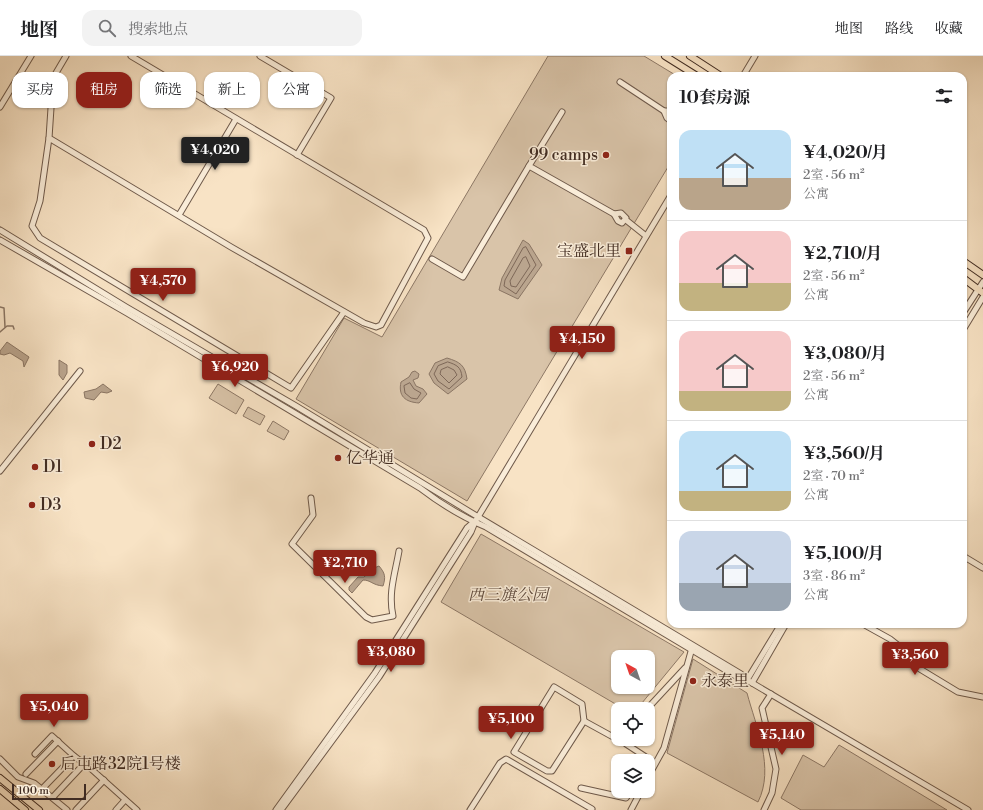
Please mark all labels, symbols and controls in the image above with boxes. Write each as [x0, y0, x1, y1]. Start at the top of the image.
search box [82, 10, 362, 46]
icon: search [96, 17, 118, 39]
text: 地图 [20, 18, 58, 42]
text: 搜索地点 [128, 20, 188, 39]
text: 地图 [835, 20, 863, 38]
text: 路线 [885, 20, 913, 38]
text: 收藏 [935, 20, 963, 38]
chip: 买房 [12, 72, 68, 108]
chip: 租房 [76, 72, 132, 108]
chip: 筛选 [140, 72, 196, 108]
chip: 新上 [204, 72, 260, 108]
chip: 公寓 [268, 72, 324, 108]
icon: filters [933, 85, 955, 107]
text: 10套房源 [679, 87, 750, 109]
pin: ¥4,020 [182, 137, 248, 171]
text: ¥4,020 [190, 142, 240, 158]
text: ¥4,020/月 [803, 142, 888, 164]
place label: 99 camps [529, 145, 598, 165]
icon: home [711, 146, 759, 194]
marker: 99 camps [601, 150, 611, 160]
text: 2室 · 56 m² [803, 167, 865, 183]
text: 公寓 [803, 186, 829, 202]
place label: 宝盛北里 [557, 241, 621, 261]
text: ¥2,710/月 [803, 243, 883, 265]
marker: 宝盛北里 [624, 246, 634, 256]
icon: home [711, 247, 759, 295]
pin: ¥4,570 [130, 268, 196, 302]
text: 2室 · 56 m² [803, 268, 865, 284]
text: ¥4,570 [139, 273, 187, 289]
text: 公寓 [803, 287, 829, 303]
pin: ¥4,150 [549, 326, 615, 360]
text: ¥4,150 [559, 331, 605, 347]
text: ¥3,080/月 [803, 343, 887, 365]
icon: home [711, 347, 759, 395]
pin: ¥6,920 [202, 354, 268, 388]
text: ¥6,920 [211, 359, 259, 375]
text: 2室 · 56 m² [803, 368, 865, 384]
text: 公寓 [803, 387, 829, 403]
place label: D2 [100, 434, 122, 454]
marker: D2 [87, 439, 97, 449]
text: ¥3,560/月 [803, 443, 885, 465]
icon: home [711, 447, 759, 495]
place label: 亿华通 [346, 448, 394, 468]
marker: 亿华通 [333, 453, 343, 463]
place label: D1 [43, 457, 62, 477]
marker: D1 [30, 462, 40, 472]
text: 2室 · 70 m² [803, 468, 864, 484]
text: 公寓 [803, 487, 829, 503]
place label: D3 [40, 495, 61, 515]
marker: D3 [27, 500, 37, 510]
text: ¥5,100/月 [803, 543, 885, 565]
icon: home [711, 547, 759, 595]
pin: ¥2,710 [312, 550, 378, 584]
text: ¥2,710 [322, 555, 368, 571]
text: 3室 · 86 m² [803, 568, 865, 584]
park label: 西三旗公园 [468, 585, 551, 605]
text: 公寓 [803, 587, 829, 603]
pin: ¥3,080 [358, 639, 424, 673]
pin: ¥3,560 [882, 642, 948, 676]
text: ¥3,080 [367, 644, 415, 660]
text: ¥3,560 [891, 647, 939, 663]
north arrow [611, 650, 655, 694]
map controls [611, 650, 655, 798]
place label: 永泰里 [701, 671, 749, 691]
marker: 永泰里 [688, 676, 698, 686]
pin: ¥5,040 [21, 694, 87, 728]
text: ¥5,040 [29, 699, 79, 715]
button: locate [611, 702, 655, 746]
pin: ¥5,100 [478, 706, 544, 740]
text: ¥5,100 [488, 711, 534, 727]
pin: ¥5,140 [749, 722, 815, 756]
text: ¥5,140 [759, 727, 805, 743]
place label: 后屯路32院1号楼 [60, 754, 181, 774]
button: layers [611, 754, 655, 798]
marker: 后屯路32院1号楼 [47, 759, 57, 769]
scale bar [12, 782, 86, 801]
text: 100 m [18, 784, 49, 798]

